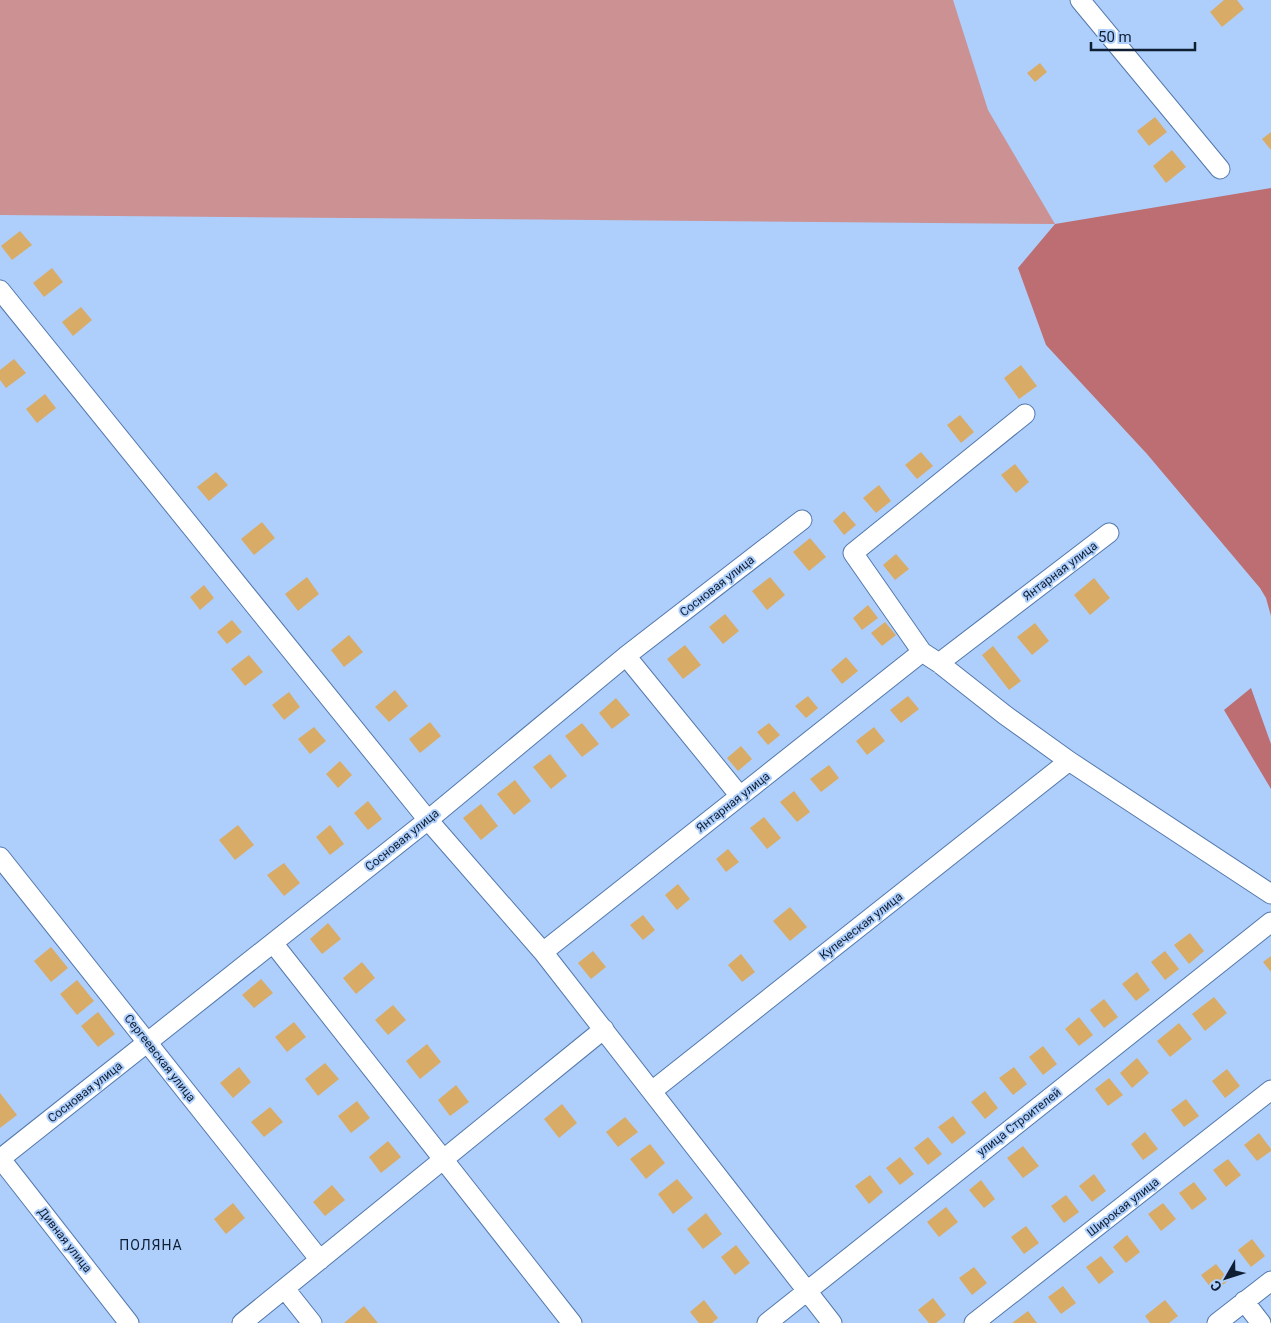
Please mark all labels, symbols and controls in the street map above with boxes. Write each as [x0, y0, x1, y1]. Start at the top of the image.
scale bar [1091, 20, 1195, 52]
text: 50 m [1098, 28, 1132, 46]
street label: Янтарная улица [1020, 538, 1100, 604]
street label: Сосновая улица [677, 553, 757, 619]
street label: Янтарная улица [693, 769, 773, 835]
street label: Сосновая улица [362, 806, 442, 874]
street label: Купеческая улица [817, 889, 905, 963]
street label: Сергеевская улица [121, 1011, 199, 1105]
street label: Сосновая улица [45, 1059, 125, 1125]
street label: улица Строителей [975, 1085, 1064, 1159]
street label: Широкая улица [1084, 1175, 1162, 1239]
street label: Дивная улица [35, 1205, 95, 1275]
district label: ПОЛЯНА [119, 1237, 183, 1253]
north arrow [1201, 1253, 1251, 1303]
text: С [1207, 1278, 1225, 1295]

